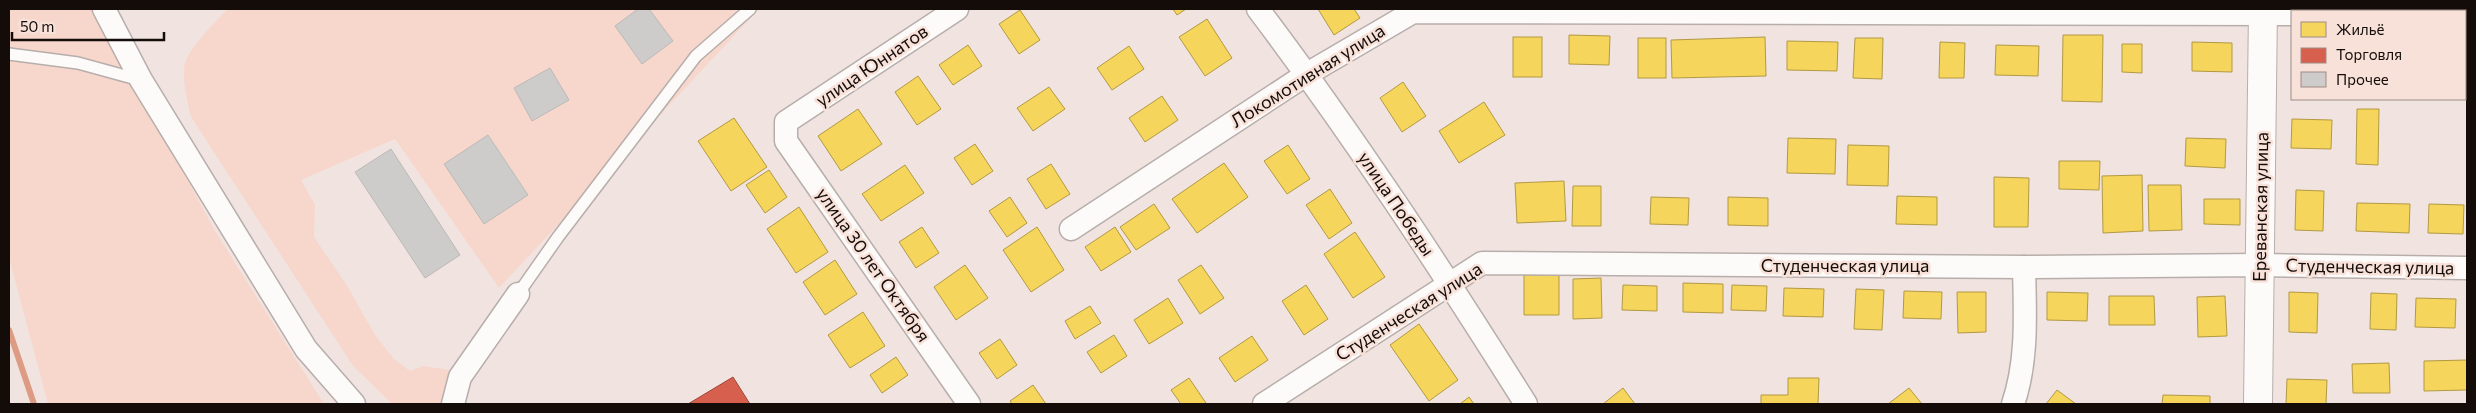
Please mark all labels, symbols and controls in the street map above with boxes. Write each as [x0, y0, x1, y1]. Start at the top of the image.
scale bar [12, 10, 165, 42]
legend [2291, 10, 2466, 100]
text: 50 m [20, 17, 54, 35]
street label: Локомотивная улица [1226, 19, 1389, 132]
street label: улица Юннатов [811, 20, 932, 111]
text: Жильё [2336, 20, 2384, 38]
text: Торговля [2336, 45, 2402, 63]
text: Прочее [2336, 70, 2389, 88]
street label: Ереванская улица [2248, 132, 2272, 282]
street label: улица Победы [1354, 147, 1440, 260]
street label: улица 30 лет Октября [812, 183, 935, 346]
street label: Студенческая улица [1761, 254, 1929, 276]
street label: Студенческая улица [2286, 254, 2454, 278]
street label: Студенческая улица [1331, 257, 1486, 365]

